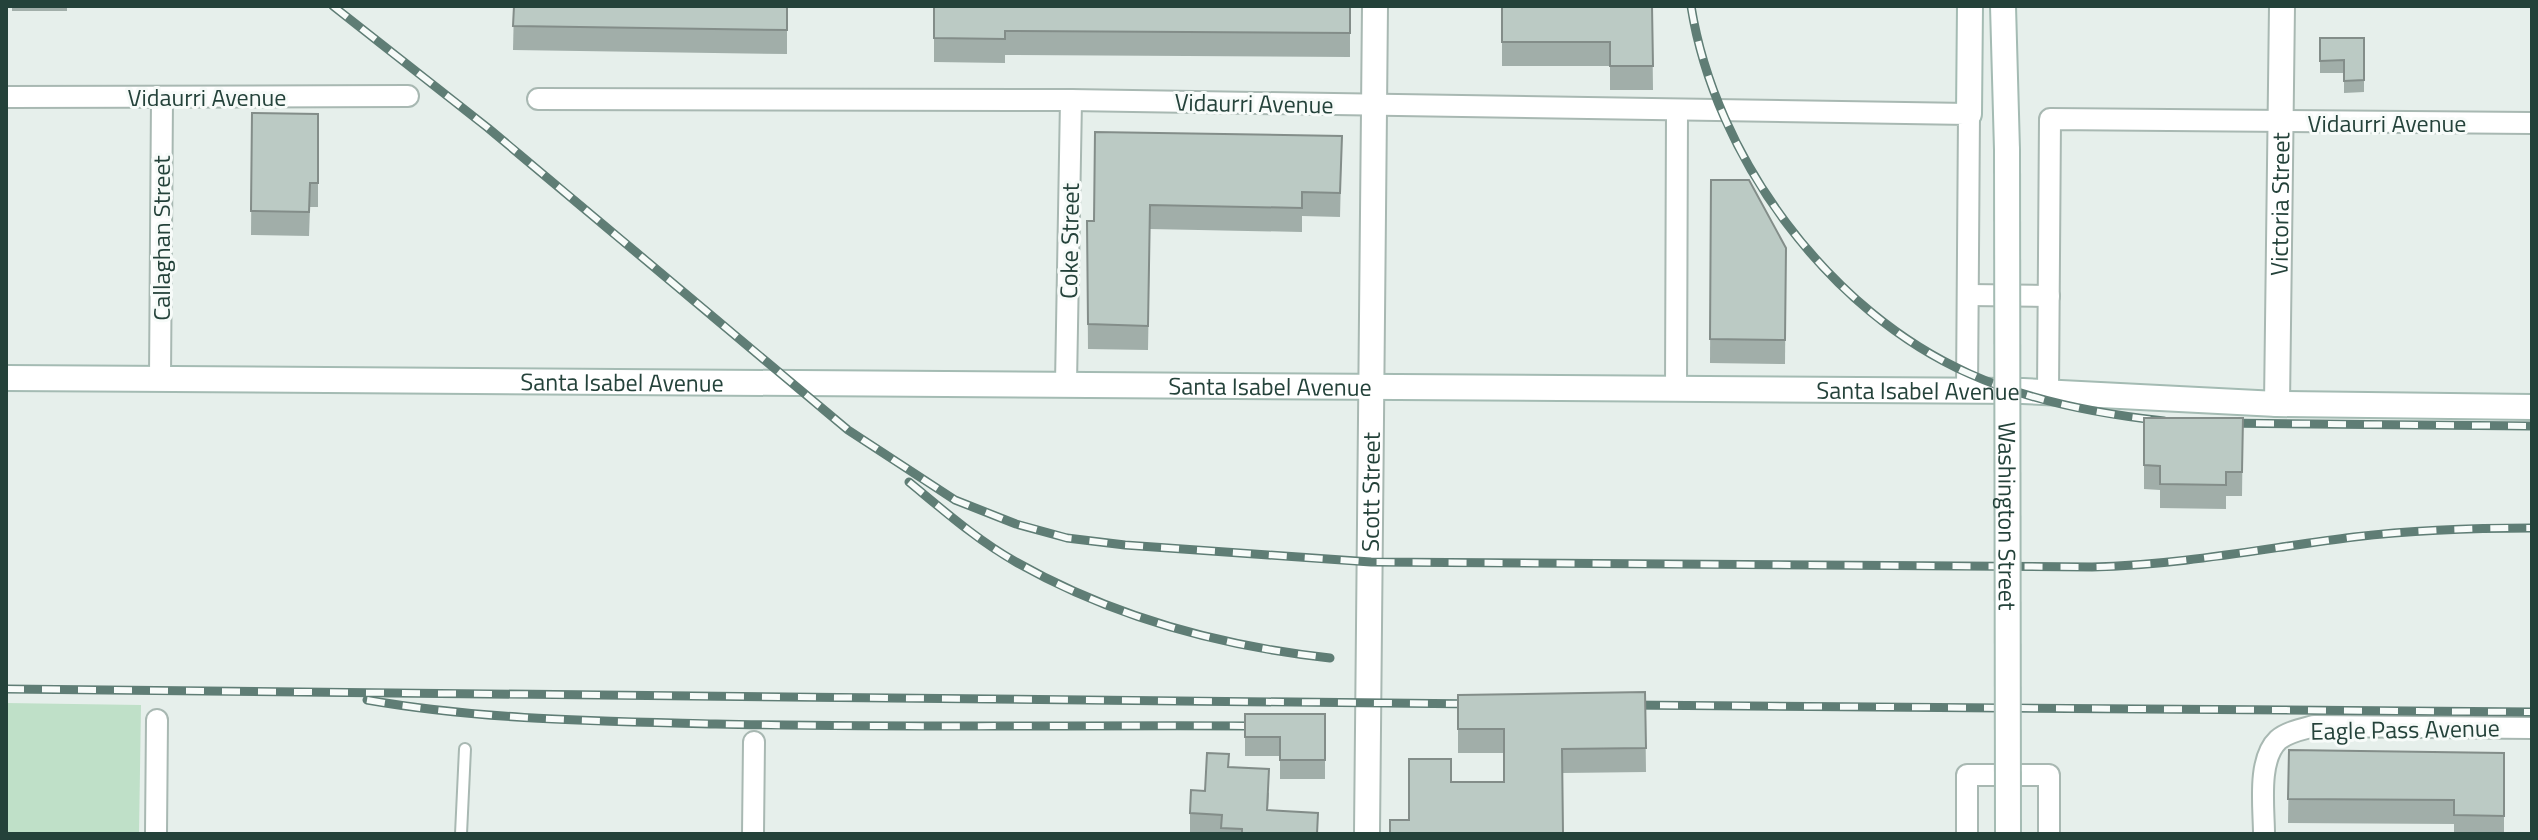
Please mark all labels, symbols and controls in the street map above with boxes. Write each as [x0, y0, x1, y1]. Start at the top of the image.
street label: Vidaurri Avenue [128, 79, 286, 115]
street label: Vidaurri Avenue [1174, 84, 1334, 122]
street label: Vidaurri Avenue [2308, 105, 2466, 141]
street label: Victoria Street [2261, 131, 2298, 276]
street label: Callaghan Street [143, 155, 179, 321]
street label: Coke Street [1050, 182, 1088, 299]
street label: Santa Isabel Avenue [520, 363, 724, 401]
street label: Santa Isabel Avenue [1168, 367, 1372, 405]
street label: Santa Isabel Avenue [1816, 372, 2020, 409]
street label: Washington Street [1989, 422, 2026, 611]
street label: Scott Street [1352, 431, 1389, 552]
street label: Eagle Pass Avenue [2310, 709, 2500, 749]

